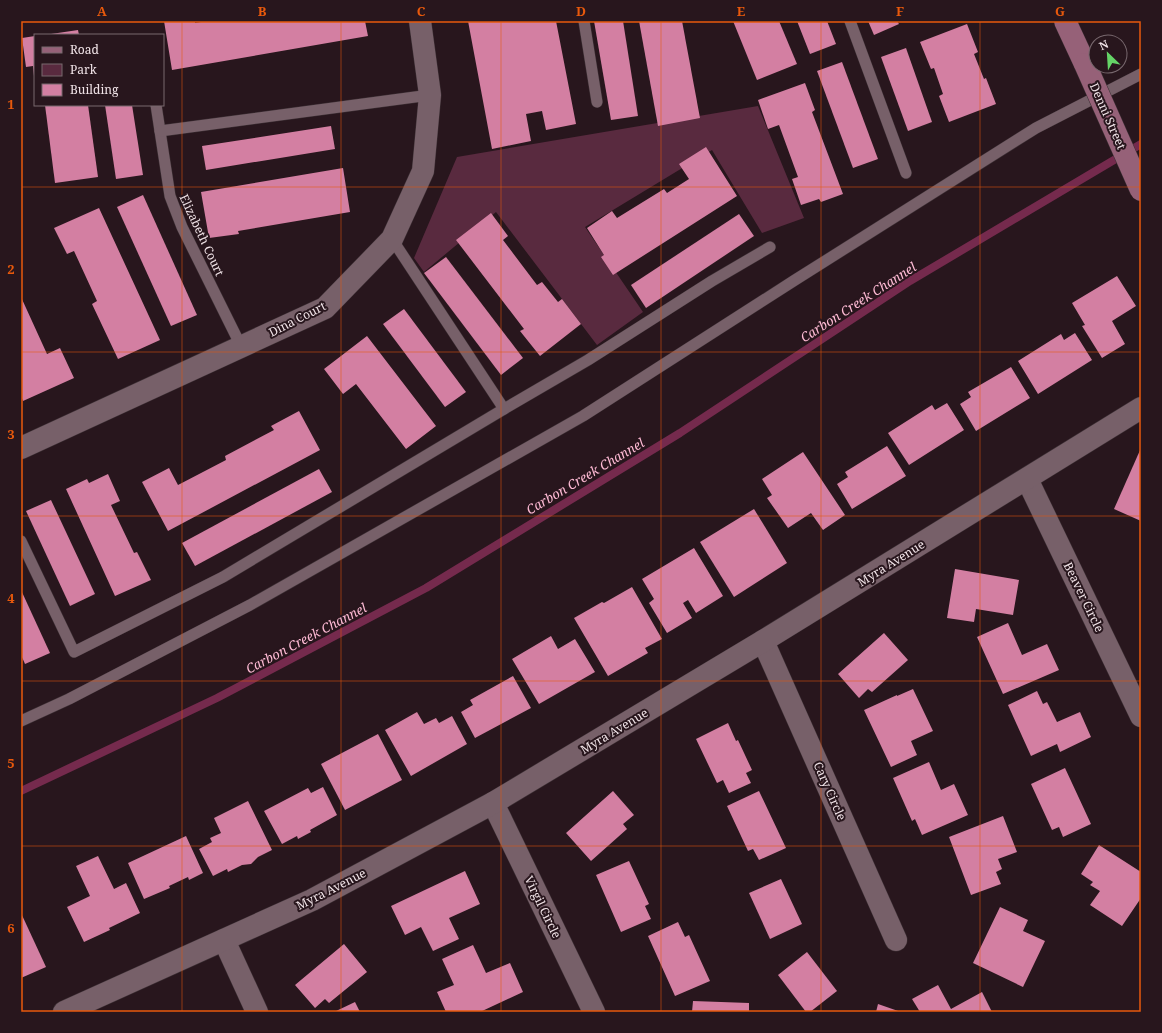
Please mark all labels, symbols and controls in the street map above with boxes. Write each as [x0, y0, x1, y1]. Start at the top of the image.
text: A [97, 2, 107, 20]
text: B [258, 2, 267, 20]
text: C [417, 2, 426, 20]
text: D [576, 2, 586, 20]
text: E [737, 2, 746, 20]
text: F [896, 2, 904, 20]
text: G [1055, 2, 1065, 20]
legend [34, 34, 164, 106]
north arrow [1088, 34, 1128, 74]
text: N [1096, 36, 1111, 53]
text: Road [70, 41, 100, 58]
text: Park [70, 61, 98, 78]
street label: Denni Street [1086, 80, 1130, 152]
text: Building [70, 81, 119, 98]
text: 1 [7, 95, 15, 113]
street label: Elizabeth Court [176, 191, 228, 279]
water label: Carbon Creek Channel [797, 258, 919, 346]
text: 2 [7, 260, 15, 278]
street label: Dina Court [266, 297, 328, 341]
text: 3 [7, 425, 15, 443]
water label: Carbon Creek Channel [523, 434, 647, 518]
street label: Myra Avenue [854, 536, 928, 590]
street label: Beaver Circle [1060, 559, 1108, 635]
text: 4 [7, 589, 15, 607]
water label: Carbon Creek Channel [242, 598, 370, 678]
street label: Myra Avenue [577, 704, 651, 758]
text: 5 [7, 754, 15, 772]
street label: Cary Circle [810, 759, 850, 823]
street label: Myra Avenue [293, 864, 369, 914]
street label: Virgil Circle [521, 873, 565, 941]
text: 6 [7, 919, 15, 937]

